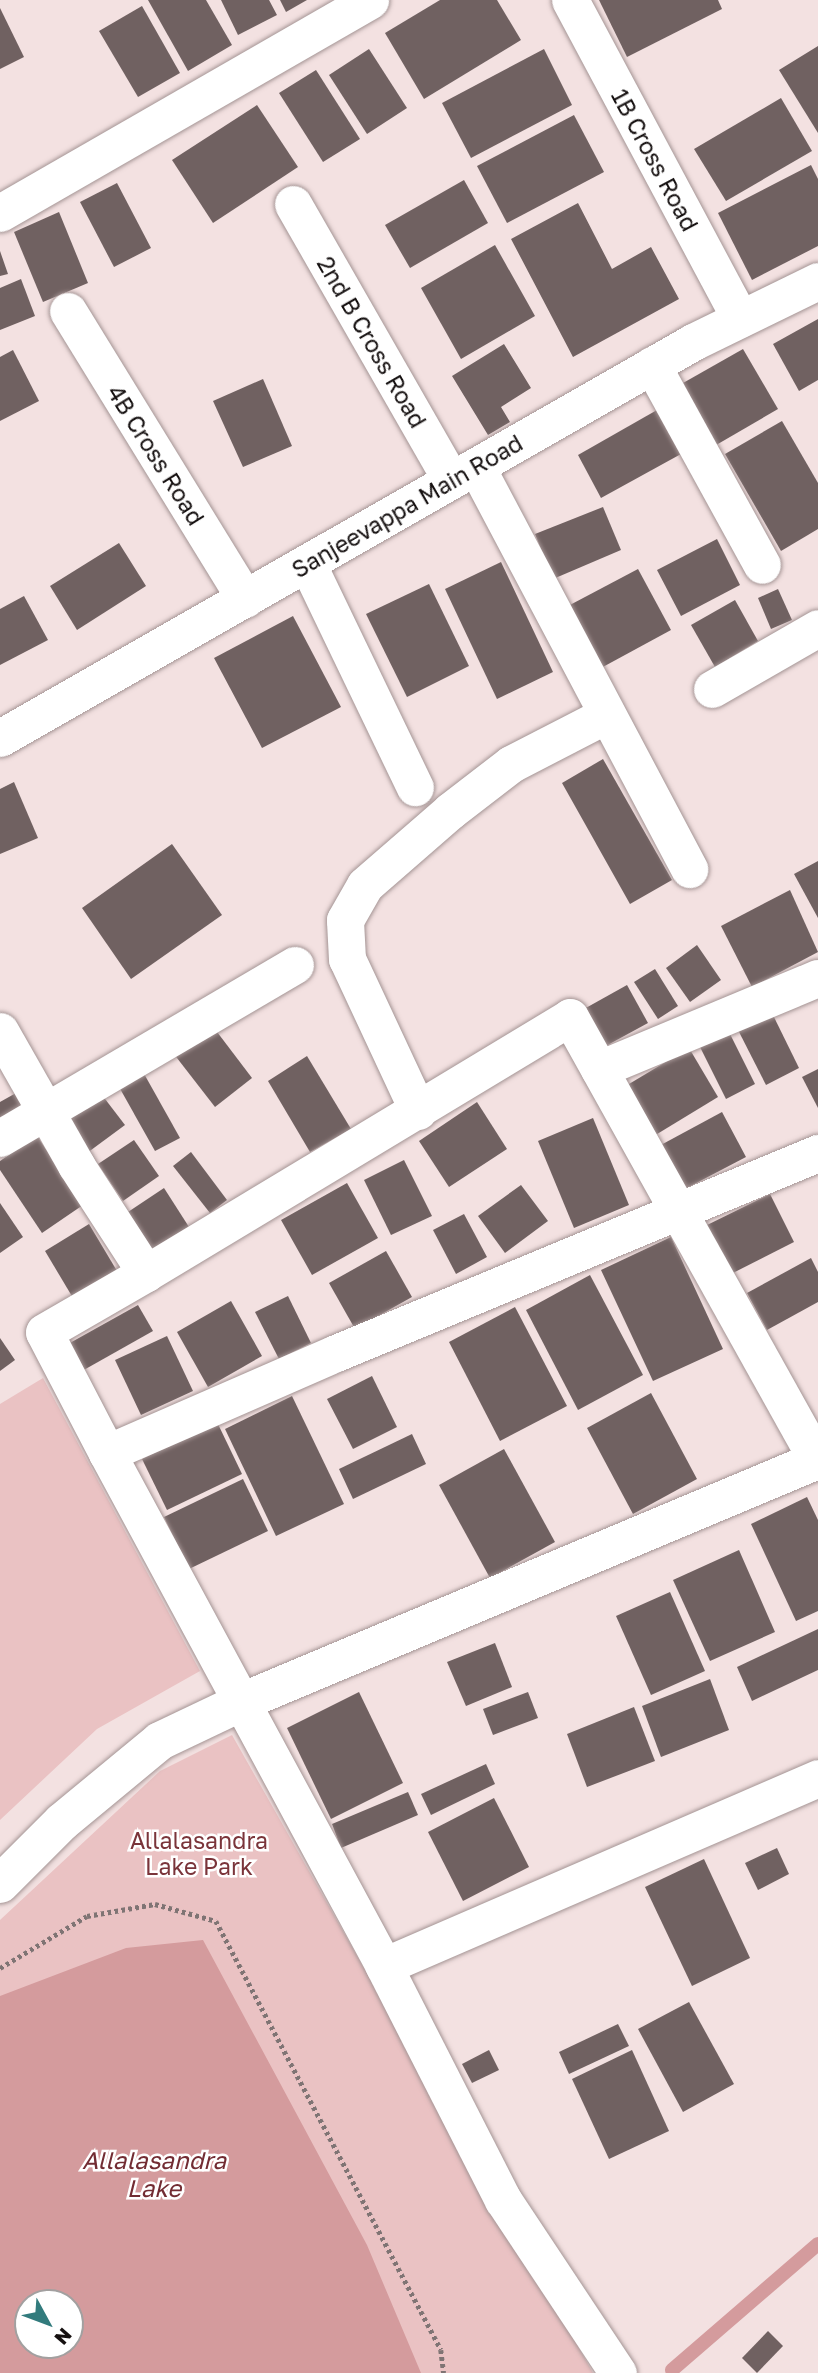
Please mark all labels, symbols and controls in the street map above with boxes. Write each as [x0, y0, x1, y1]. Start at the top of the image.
street label: 1B Cross Road [606, 84, 704, 236]
street label: 2nd B Cross Road [312, 251, 432, 433]
street label: 4B Cross Road [102, 380, 210, 530]
street label: Sanjeevappa Main Road [287, 429, 527, 583]
park label: Allalasandra Lake Park [130, 1826, 268, 1880]
water label: Allalasandra Lake [82, 2146, 226, 2202]
north arrow [14, 2289, 84, 2359]
text: N [50, 2324, 77, 2350]

